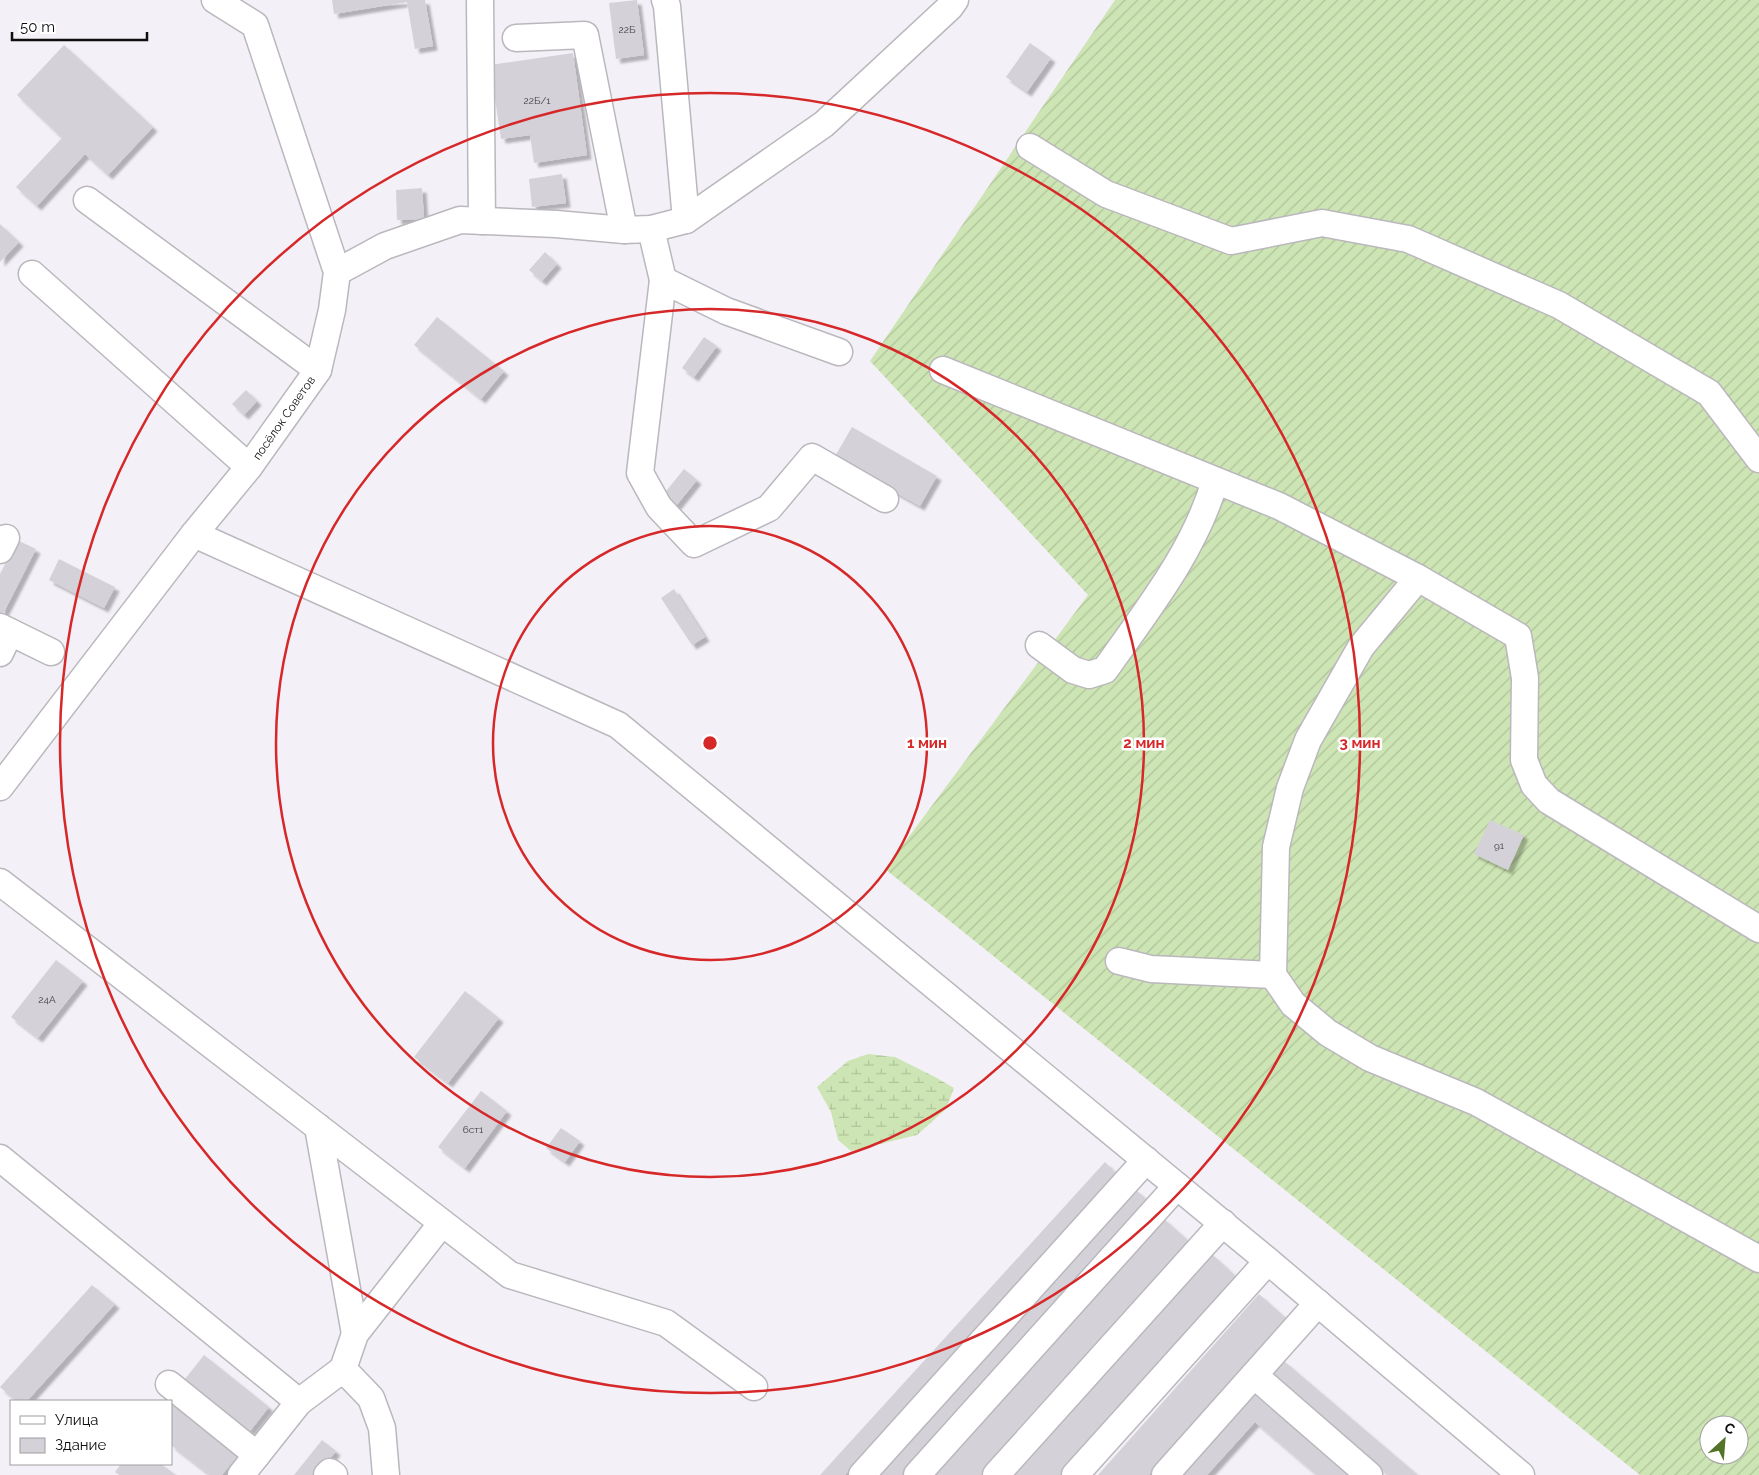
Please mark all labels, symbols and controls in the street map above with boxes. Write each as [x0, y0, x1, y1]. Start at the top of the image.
scale bar [12, 10, 148, 42]
text: 50 m [20, 18, 55, 36]
house number: 22Б [619, 24, 636, 35]
house number: 22Б/1 [523, 95, 551, 106]
street label: посёлок Советов [250, 373, 318, 463]
centre of rings [701, 734, 719, 752]
text: 1 мин [907, 734, 947, 752]
text: 2 мин [1123, 734, 1165, 752]
text: 3 мин [1339, 734, 1381, 752]
house number: 91 [1494, 840, 1505, 851]
house number: 24А [38, 994, 56, 1005]
house number: 6ст1 [463, 1124, 484, 1135]
legend [10, 1400, 172, 1465]
text: Улица [55, 1411, 99, 1429]
north arrow [1699, 1415, 1749, 1465]
text: С [1722, 1419, 1738, 1438]
text: Здание [55, 1436, 107, 1454]

